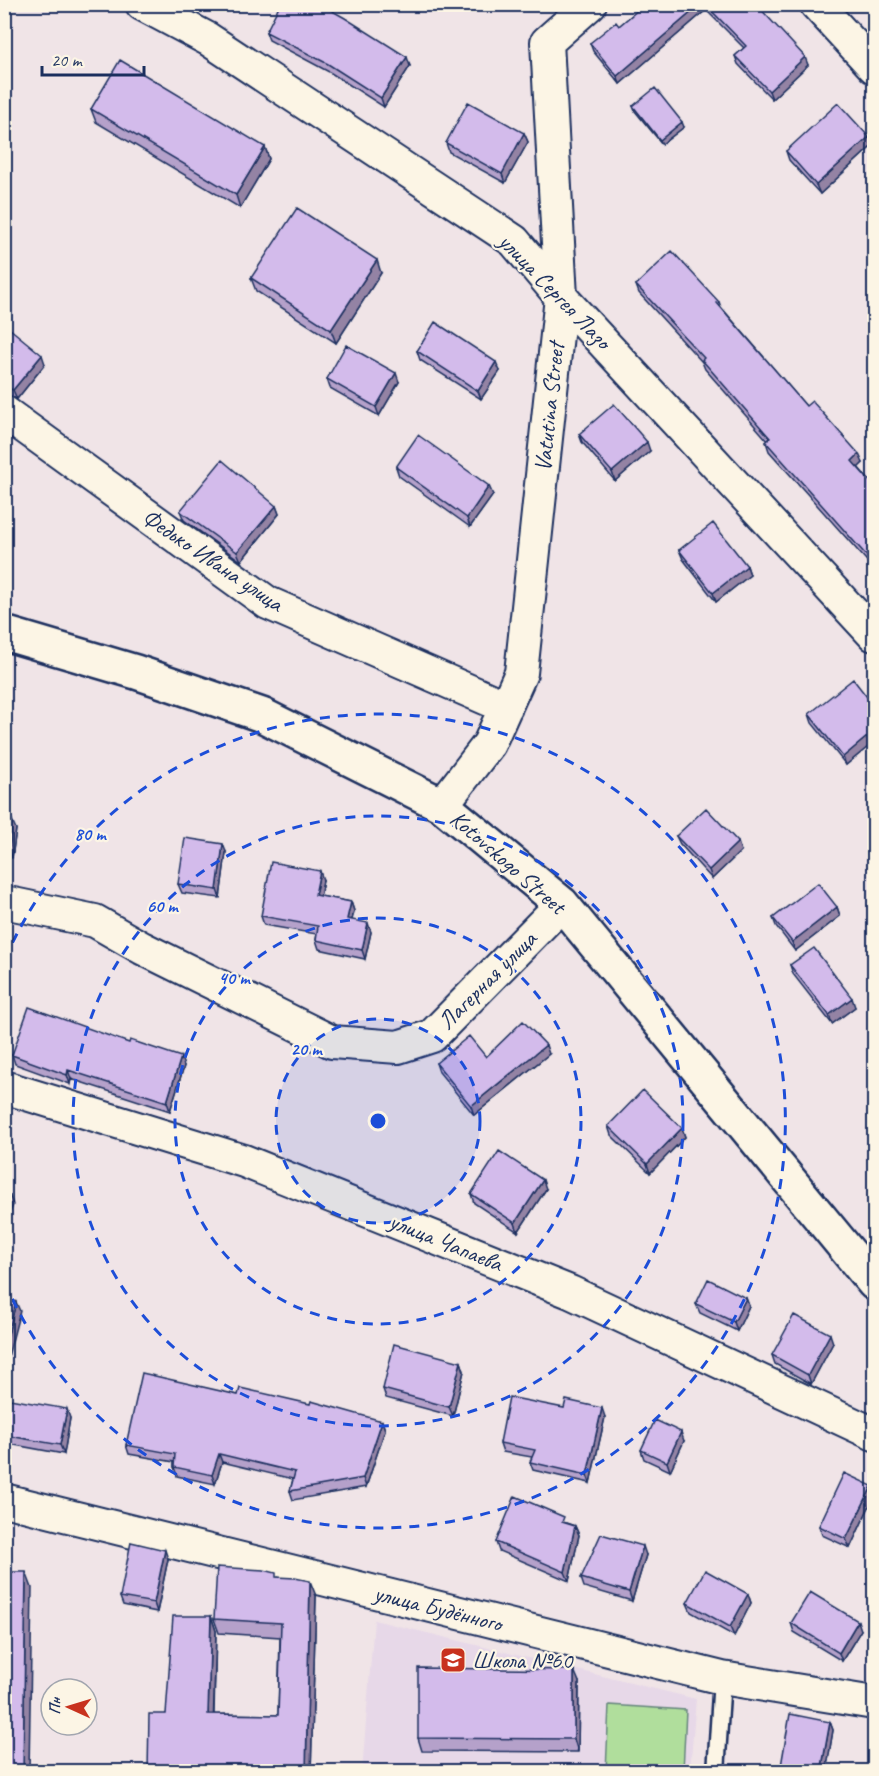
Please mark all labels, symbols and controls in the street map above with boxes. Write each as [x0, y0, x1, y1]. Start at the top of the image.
scale bar [42, 39, 144, 77]
text: 20 m [51, 49, 84, 71]
street label: улица Сергея Лазо [491, 225, 620, 357]
street label: Vatutina Street [527, 338, 571, 473]
street label: Федько Ивана улица [137, 502, 291, 619]
street label: Kotovskogo Street [444, 804, 574, 922]
text: 80 m [75, 823, 107, 845]
text: 60 m [146, 895, 179, 917]
street label: Лагерная улица [431, 923, 544, 1036]
text: 40 m [219, 967, 251, 989]
text: 20 m [291, 1038, 323, 1060]
centre of rings [368, 1111, 388, 1131]
street label: улица Чапаева [383, 1205, 508, 1279]
street label: улица Будённого [369, 1577, 507, 1639]
school or university icon: Школа №60 [438, 1645, 468, 1675]
place label: Школа №60 [472, 1645, 574, 1675]
north arrow [39, 1677, 99, 1737]
text: Пн [44, 1696, 66, 1715]

